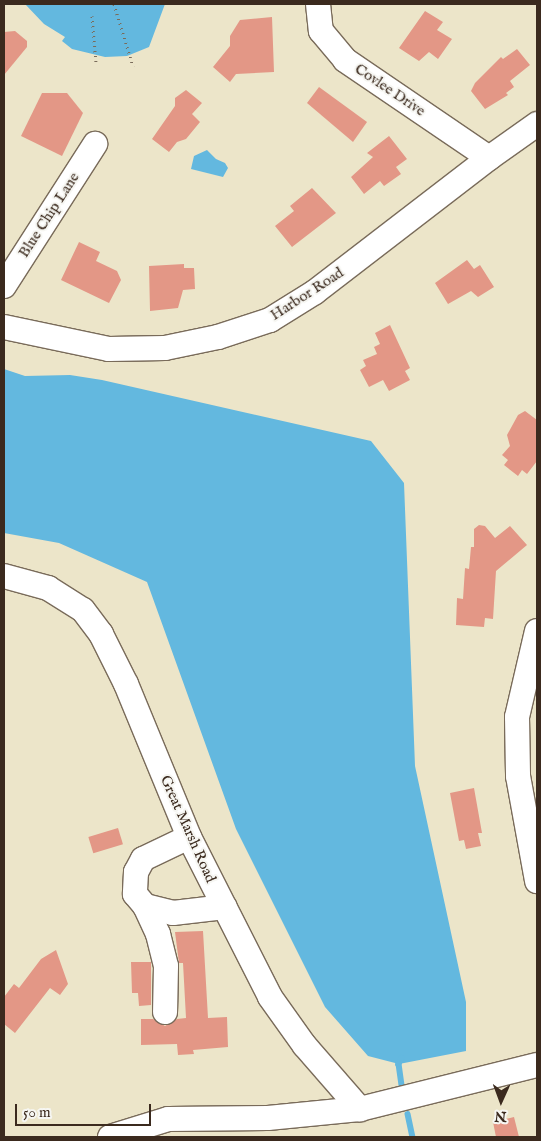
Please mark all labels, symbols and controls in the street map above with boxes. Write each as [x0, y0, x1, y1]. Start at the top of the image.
street label: Covlee Drive [351, 60, 429, 120]
street label: Blue Chip Lane [15, 169, 83, 261]
street label: Harbor Road [267, 264, 347, 324]
street label: Great Marsh Road [156, 772, 220, 886]
north arrow [476, 1076, 526, 1126]
scale bar [18, 1094, 154, 1126]
text: 50 m [23, 1103, 51, 1122]
text: N [494, 1107, 507, 1125]

